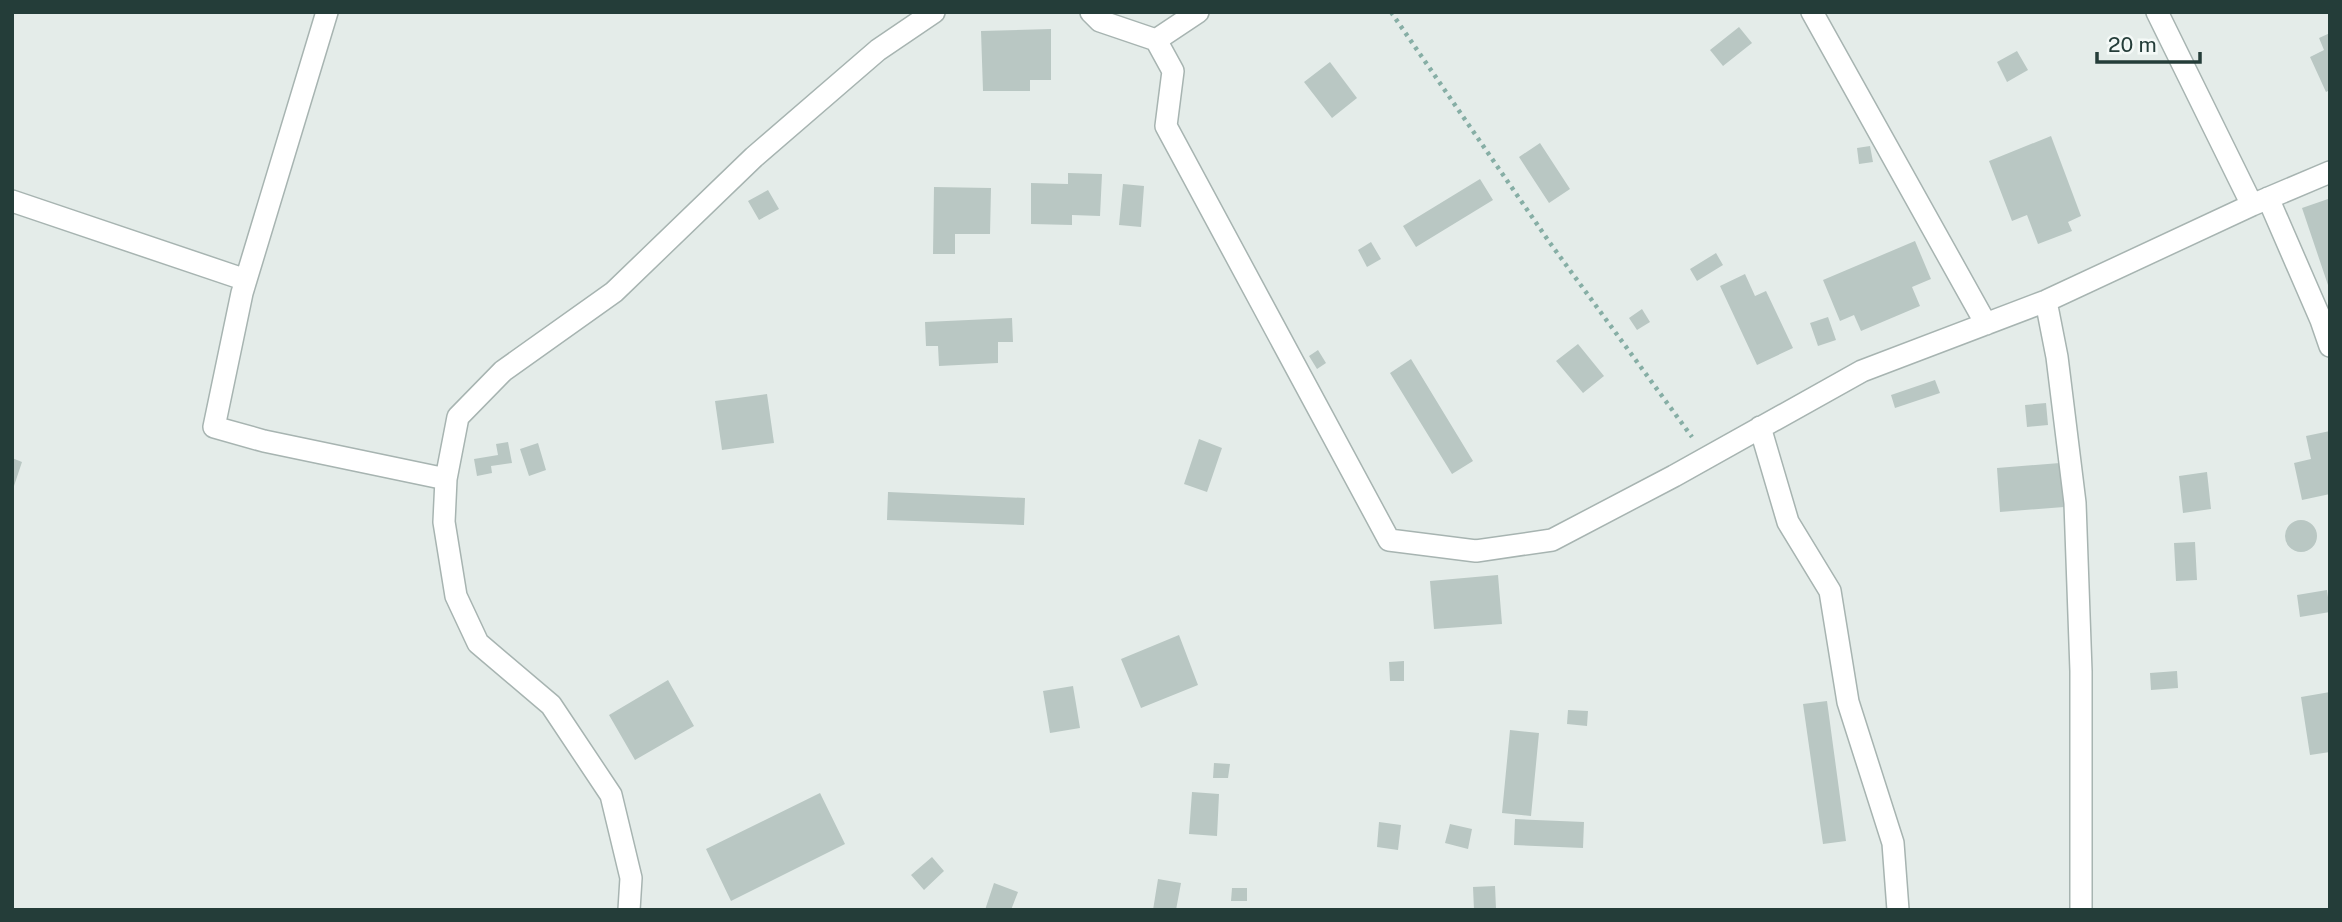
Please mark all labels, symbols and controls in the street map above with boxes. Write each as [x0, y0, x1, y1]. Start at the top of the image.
scale bar [2097, 21, 2200, 65]
text: 20 m [2108, 32, 2157, 57]

